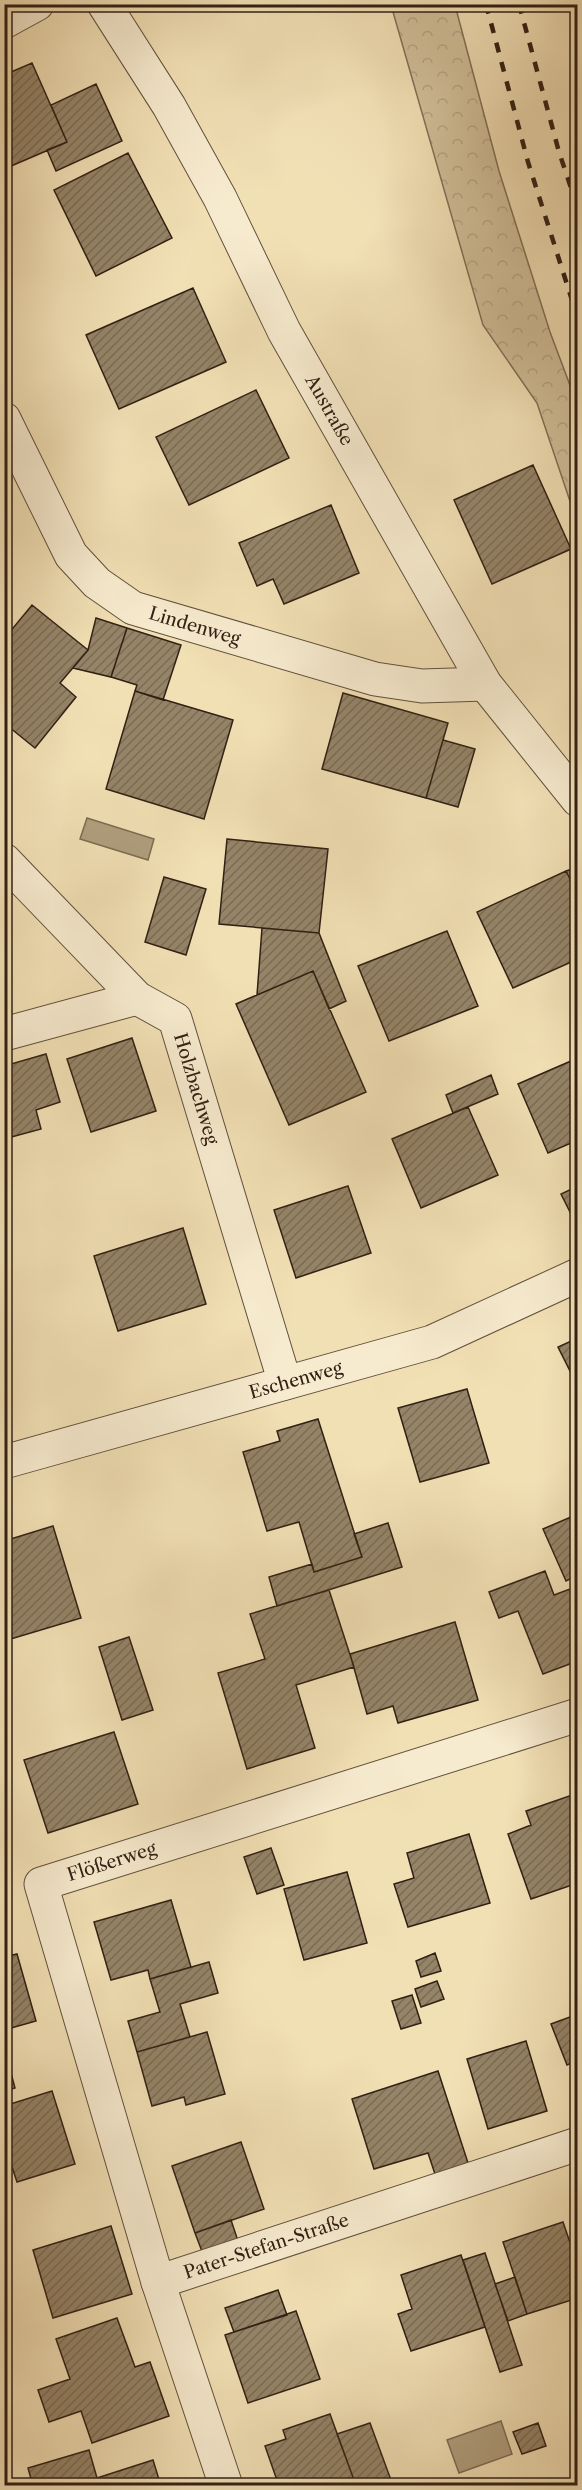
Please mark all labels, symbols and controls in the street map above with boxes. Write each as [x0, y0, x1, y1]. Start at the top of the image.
street label: Austraße [300, 370, 358, 450]
street label: Lindenweg [146, 602, 244, 650]
street label: Holzbachweg [169, 1030, 223, 1148]
street label: Eschenweg [247, 1357, 345, 1404]
street label: Flößerweg [64, 1837, 159, 1886]
street label: Pater-Stefan-Straße [181, 2209, 352, 2284]

